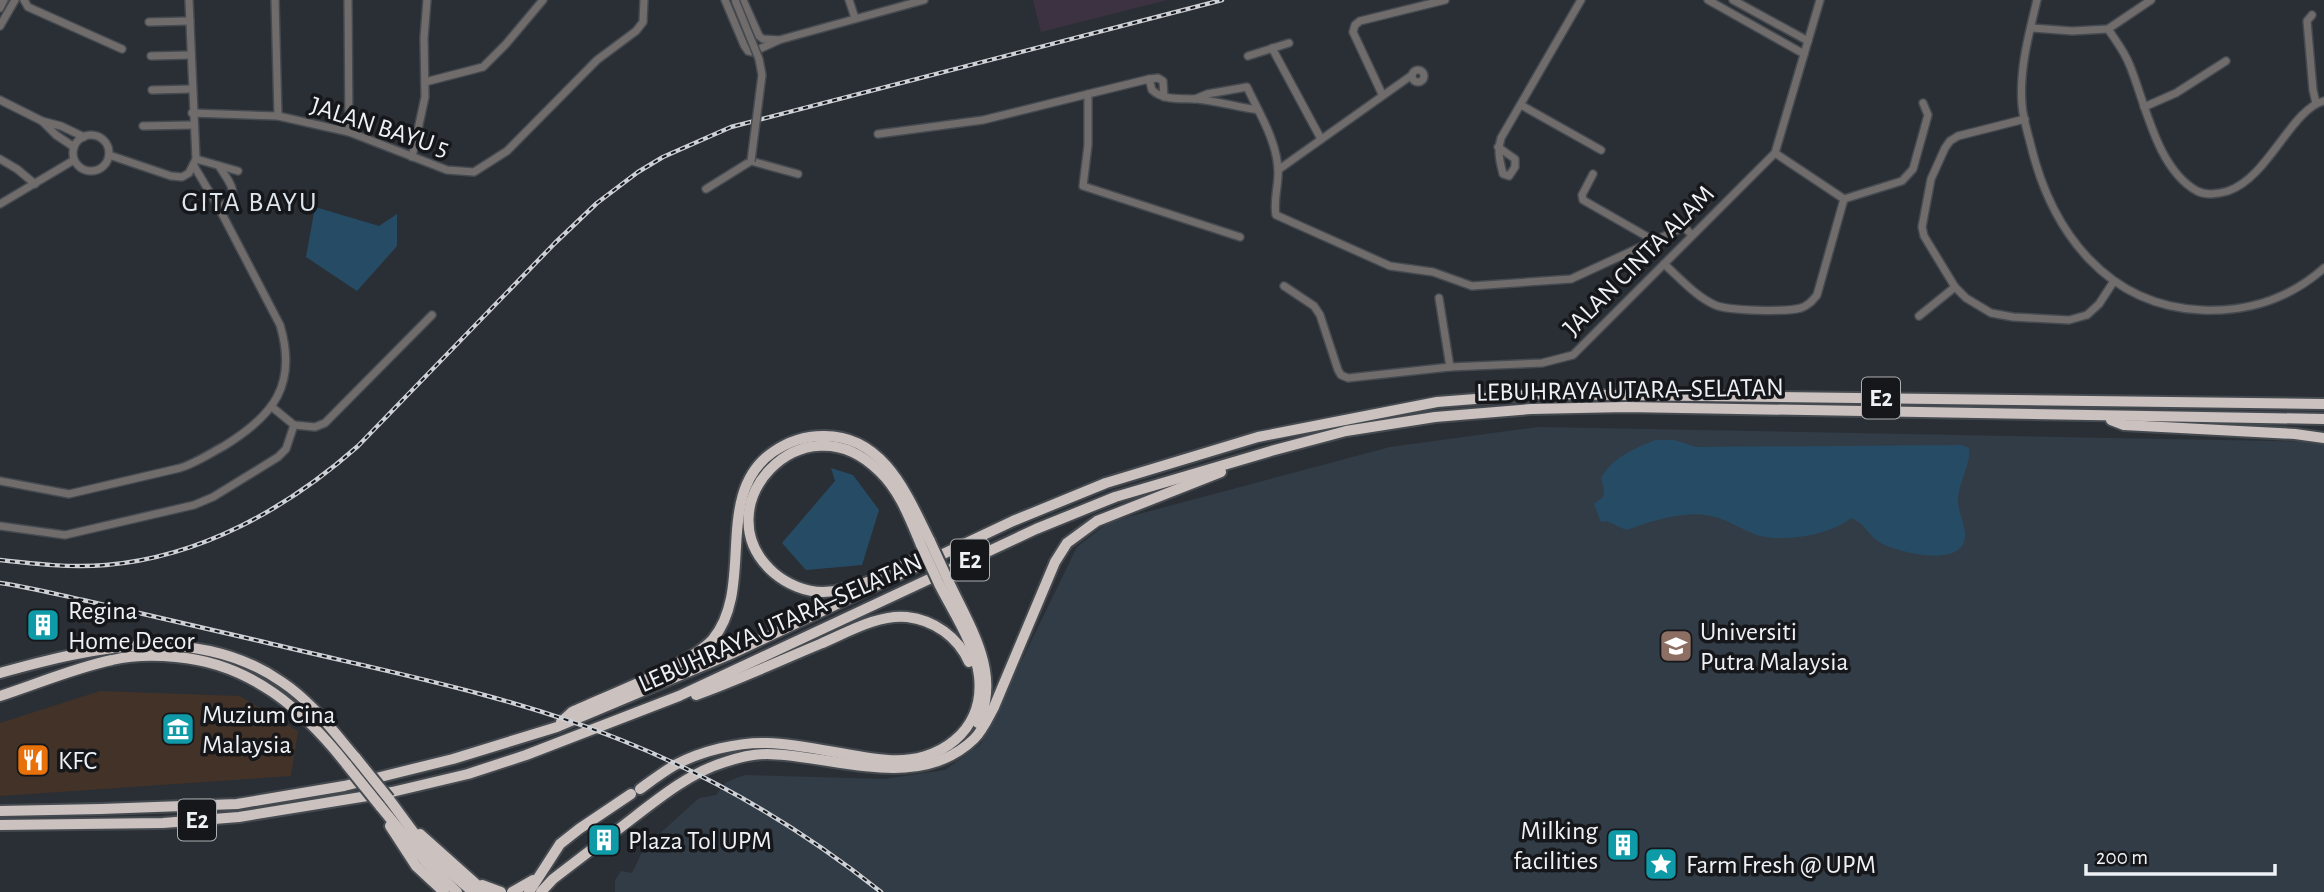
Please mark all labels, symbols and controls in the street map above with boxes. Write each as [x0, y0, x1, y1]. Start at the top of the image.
street label: JALAN BAYU 5 [307, 92, 452, 162]
street label: JALAN CINTA ALAM [1558, 180, 1719, 341]
district label: GITA BAYU [181, 189, 319, 217]
street label: LEBUHRAYA UTARA–SELATAN [1476, 374, 1784, 406]
road number: E2 [1862, 377, 1900, 418]
road number: E2 [951, 540, 989, 580]
street label: LEBUHRAYA UTARA–SELATAN [635, 548, 926, 697]
place label: Regina Home Decor [68, 598, 195, 654]
building icon: Regina Home Decor [24, 606, 62, 644]
place label: Universiti Putra Malaysia [1700, 619, 1849, 675]
school or university icon: Universiti Putra Malaysia [1657, 627, 1695, 665]
place label: Muzium Cina Malaysia [202, 702, 336, 758]
museum icon: Muzium Cina Malaysia [159, 710, 197, 748]
restaurant icon: KFC [14, 741, 52, 779]
place label: KFC [58, 748, 97, 774]
road number: E2 [178, 800, 216, 840]
place label: Milking facilities [1513, 818, 1598, 874]
building icon: Plaza Tol UPM [585, 821, 623, 859]
building icon: Milking facilities [1604, 826, 1642, 864]
place label: Plaza Tol UPM [628, 828, 772, 854]
scale bar [2086, 832, 2275, 876]
place icon: Farm Fresh @ UPM [1642, 845, 1680, 883]
text: 200 m [2096, 847, 2148, 868]
place label: Farm Fresh @ UPM [1686, 852, 1876, 878]

